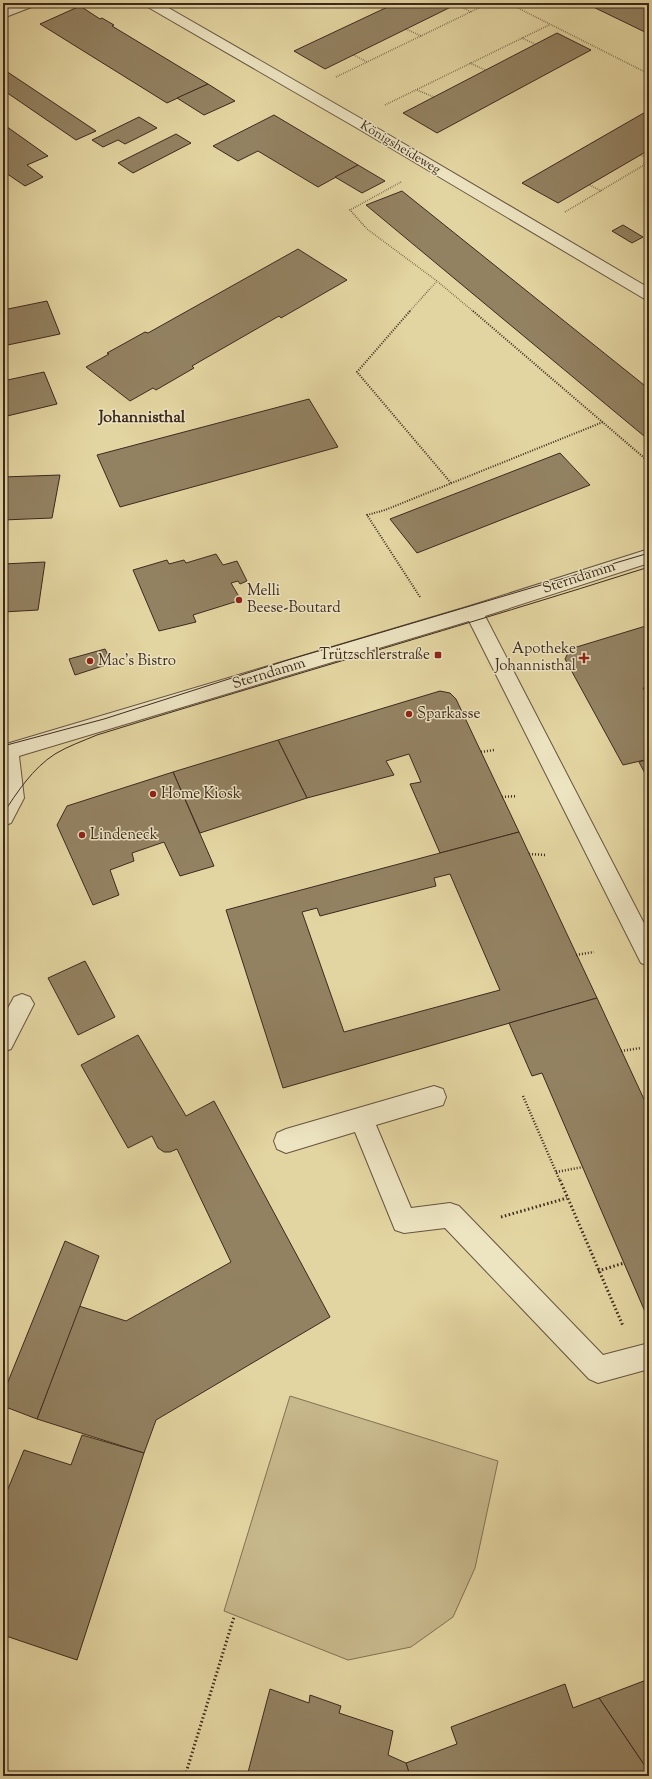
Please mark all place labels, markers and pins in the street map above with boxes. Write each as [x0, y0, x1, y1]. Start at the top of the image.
place label: Melli Beese-Boutard [247, 581, 341, 619]
marker: Melli Beese-Boutard [234, 595, 244, 605]
place label: Apotheke Johannisthal [494, 639, 576, 677]
place label: Trützschlerstraße [319, 645, 430, 666]
marker: Trützschlerstraße [433, 650, 443, 660]
place label: Mac's Bistro [98, 651, 176, 672]
marker: Apotheke Johannisthal [579, 653, 589, 663]
marker: Mac's Bistro [85, 656, 95, 666]
place label: Sparkasse [417, 704, 480, 725]
marker: Sparkasse [404, 709, 414, 719]
place label: Home Kiosk [161, 784, 241, 805]
marker: Home Kiosk [148, 789, 158, 799]
place label: Lindeneck [90, 825, 158, 846]
marker: Lindeneck [77, 830, 87, 840]

